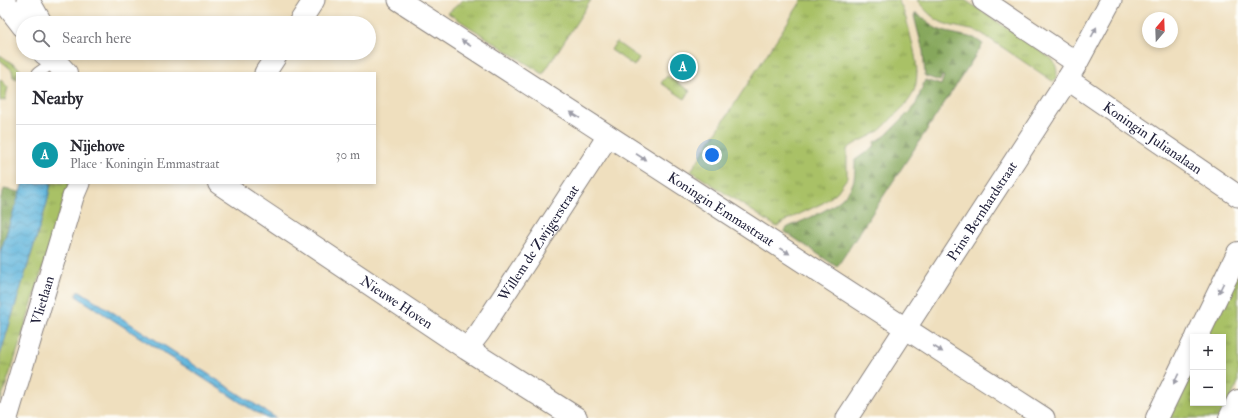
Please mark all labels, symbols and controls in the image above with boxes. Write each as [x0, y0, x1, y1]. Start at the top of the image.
north arrow [1142, 12, 1178, 48]
search box [16, 16, 376, 60]
one-way arrow [1090, 26, 1097, 38]
icon: search [30, 27, 52, 49]
text: Search here [62, 29, 131, 48]
one-way arrow [461, 40, 472, 47]
pin: A [670, 52, 696, 82]
text: Nearby [32, 88, 83, 109]
street label: Koningin Julianalaan [1100, 98, 1205, 178]
one-way arrow [569, 111, 581, 118]
text: Nijehove [70, 137, 125, 156]
your location [702, 145, 722, 165]
text: A [41, 147, 49, 163]
text: 30 m [336, 147, 360, 163]
one-way arrow [636, 153, 646, 161]
text: Place · Koningin Emmastraat [70, 156, 220, 172]
street label: Prins Bernhardstraat [944, 158, 1021, 264]
street label: Koningin Emmastraat [665, 169, 778, 250]
street label: Willem de Zwijgerstraat [494, 181, 583, 305]
one-way arrow [779, 247, 791, 254]
street label: Nieuwe Hoven [357, 272, 436, 333]
street label: Vlietlaan [27, 274, 58, 327]
one-way arrow [1218, 282, 1224, 294]
map controls [1190, 334, 1226, 406]
button: + [1190, 334, 1226, 370]
one-way arrow [932, 346, 944, 353]
button: − [1190, 370, 1226, 406]
one-way arrow [1173, 373, 1179, 385]

